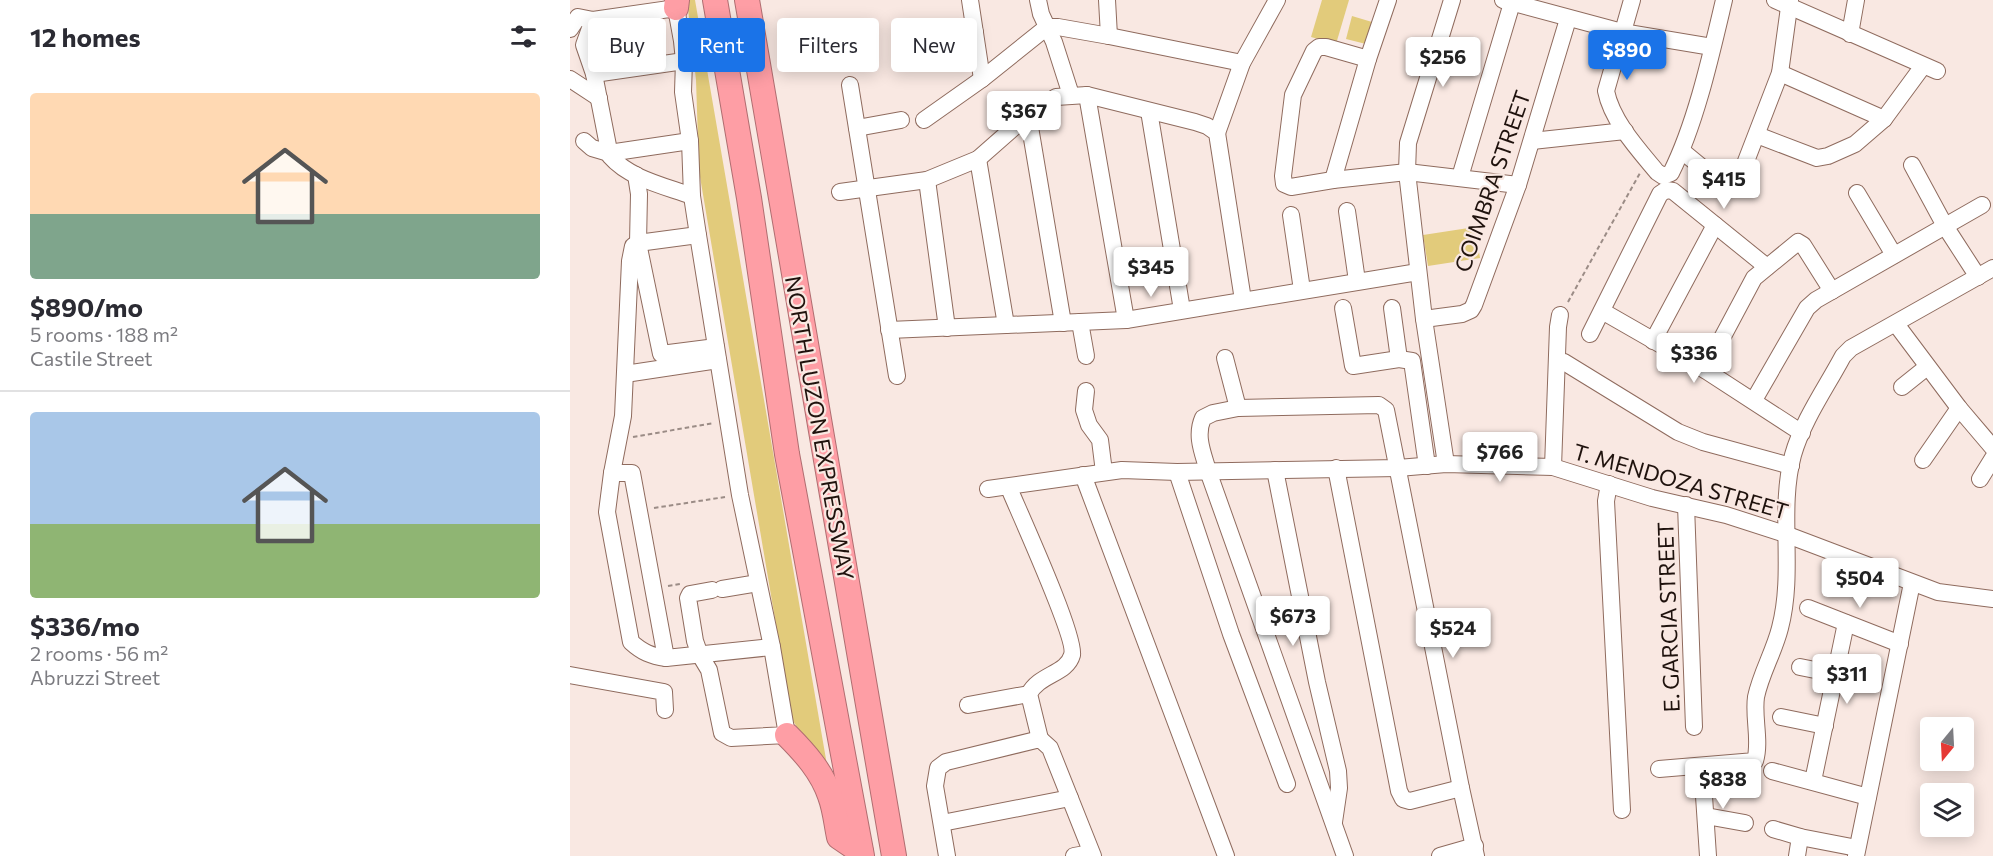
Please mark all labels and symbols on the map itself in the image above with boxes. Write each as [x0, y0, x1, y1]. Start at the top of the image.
pin: $890 [1591, 30, 1663, 81]
pin: $256 [1407, 37, 1479, 88]
street label: COIMBRA STREET [1448, 87, 1536, 275]
pin: $367 [988, 91, 1060, 142]
pin: $415 [1688, 159, 1760, 210]
pin: $345 [1115, 247, 1187, 298]
street label: NORTH LUZON EXPRESSWAY [780, 274, 860, 582]
pin: $336 [1658, 333, 1730, 384]
pin: $766 [1464, 432, 1536, 483]
street label: T. MENDOZA STREET [1570, 437, 1792, 525]
street label: E. GARCIA STREET [1651, 521, 1685, 713]
pin: $504 [1824, 558, 1896, 609]
pin: $673 [1257, 596, 1329, 647]
pin: $524 [1417, 608, 1489, 659]
pin: $311 [1811, 654, 1883, 705]
north arrow [1920, 717, 1974, 771]
pin: $838 [1687, 759, 1759, 810]

